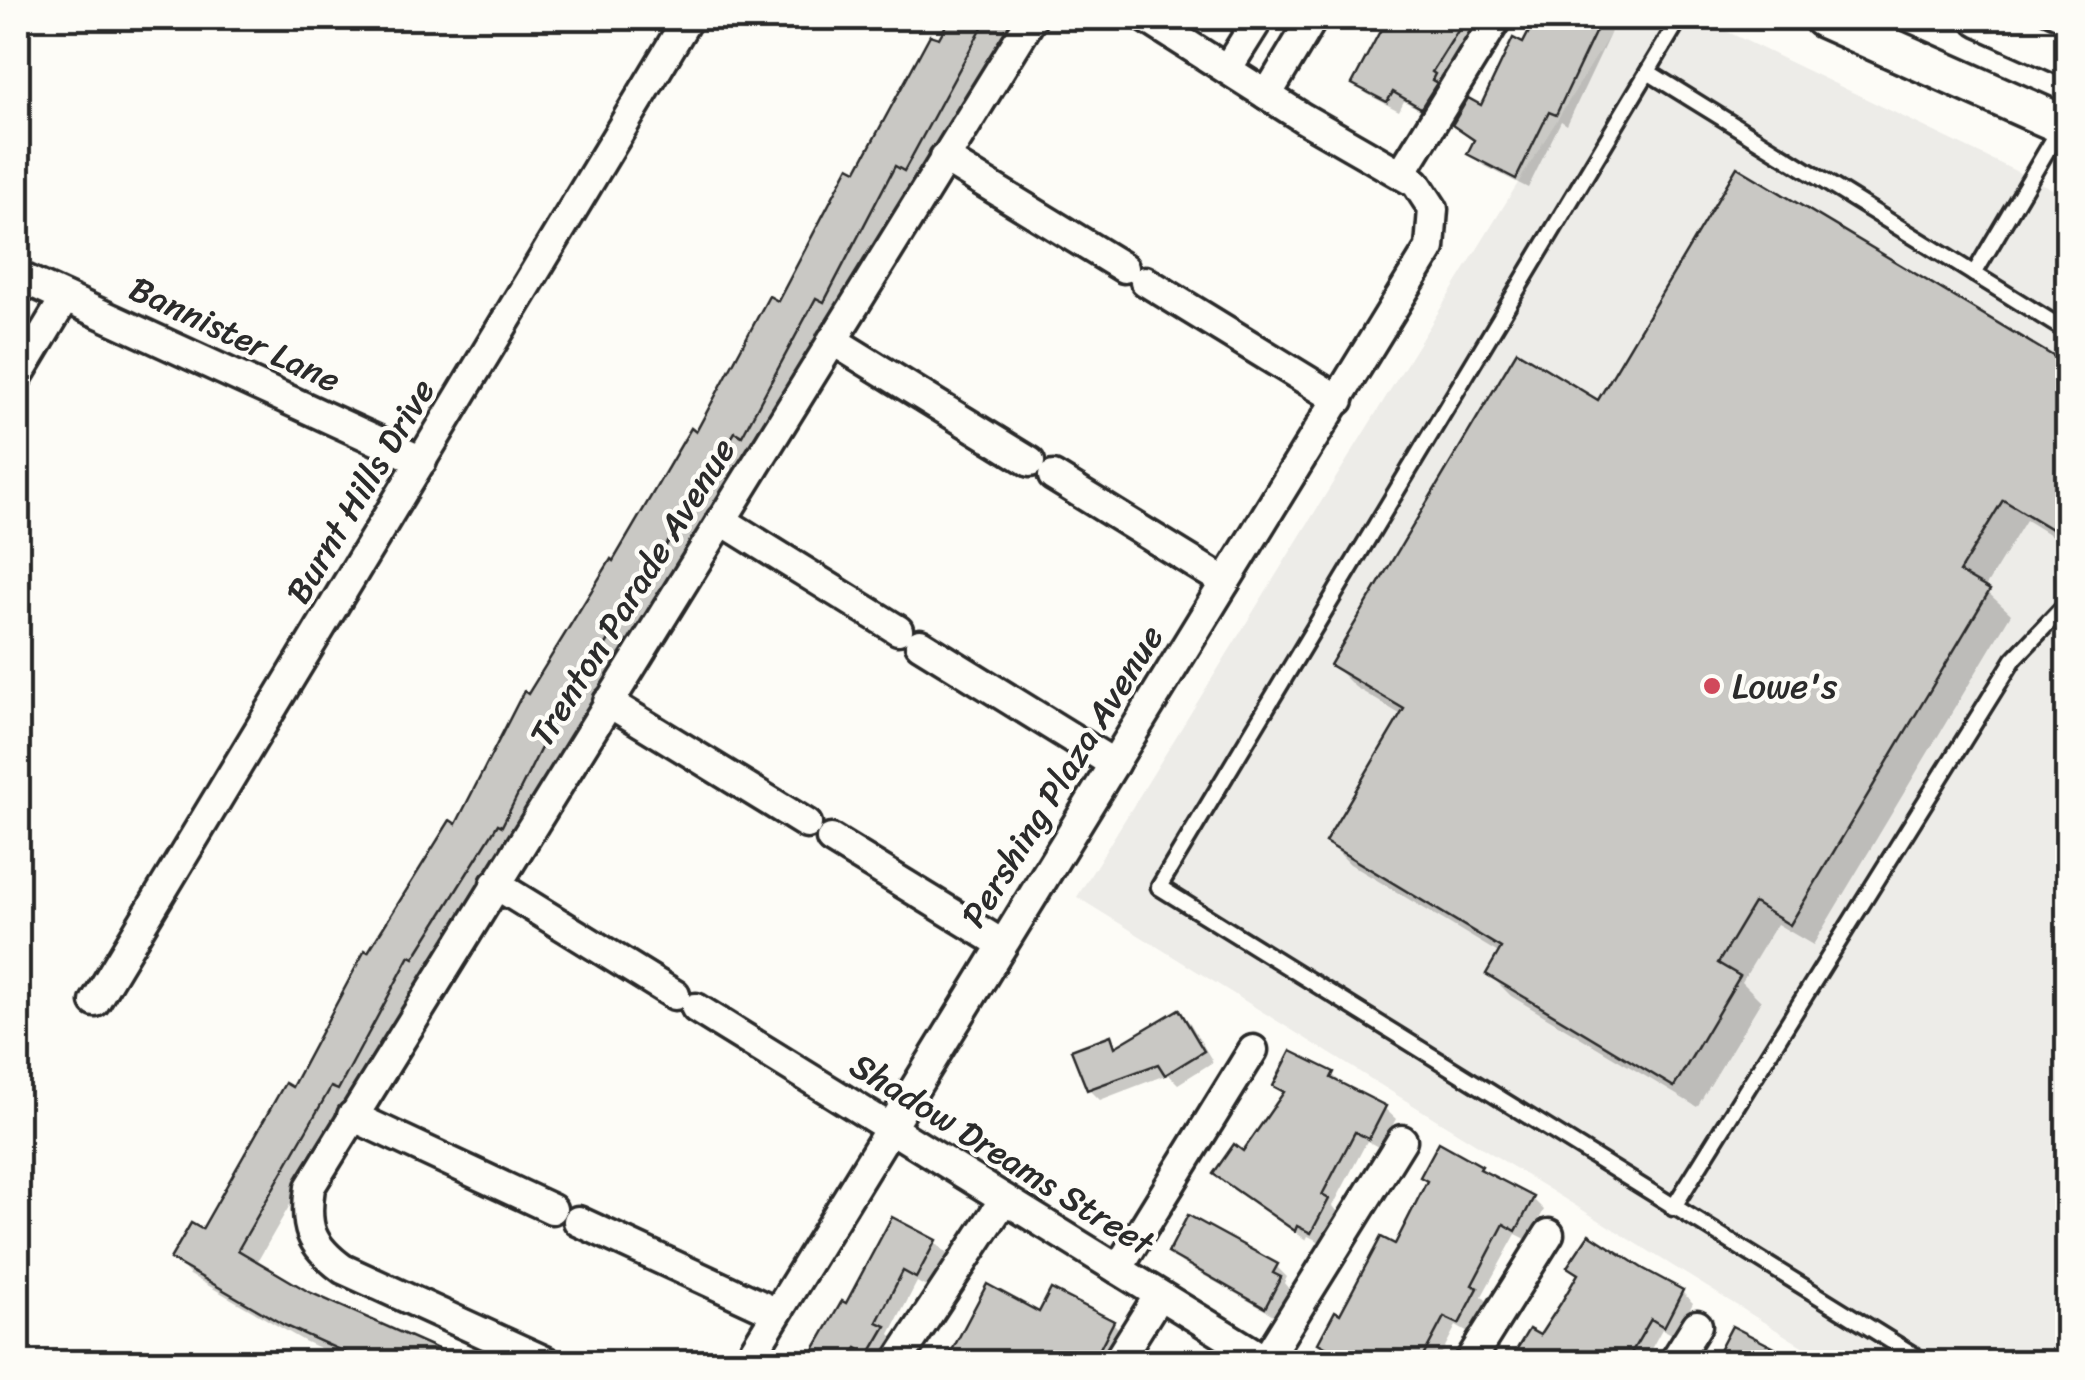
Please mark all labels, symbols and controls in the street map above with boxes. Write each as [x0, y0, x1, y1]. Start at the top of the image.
street label: Bannister Lane [119, 258, 351, 410]
street label: Burnt Hills Drive [268, 366, 452, 616]
street label: Trenton Parade Avenue [512, 425, 752, 759]
street label: Pershing Plaza Avenue [943, 612, 1181, 940]
place label: Lowe's [1732, 655, 1837, 717]
marker: Lowe's [1701, 675, 1723, 697]
street label: Shadow Dreams Street [838, 1035, 1168, 1274]

